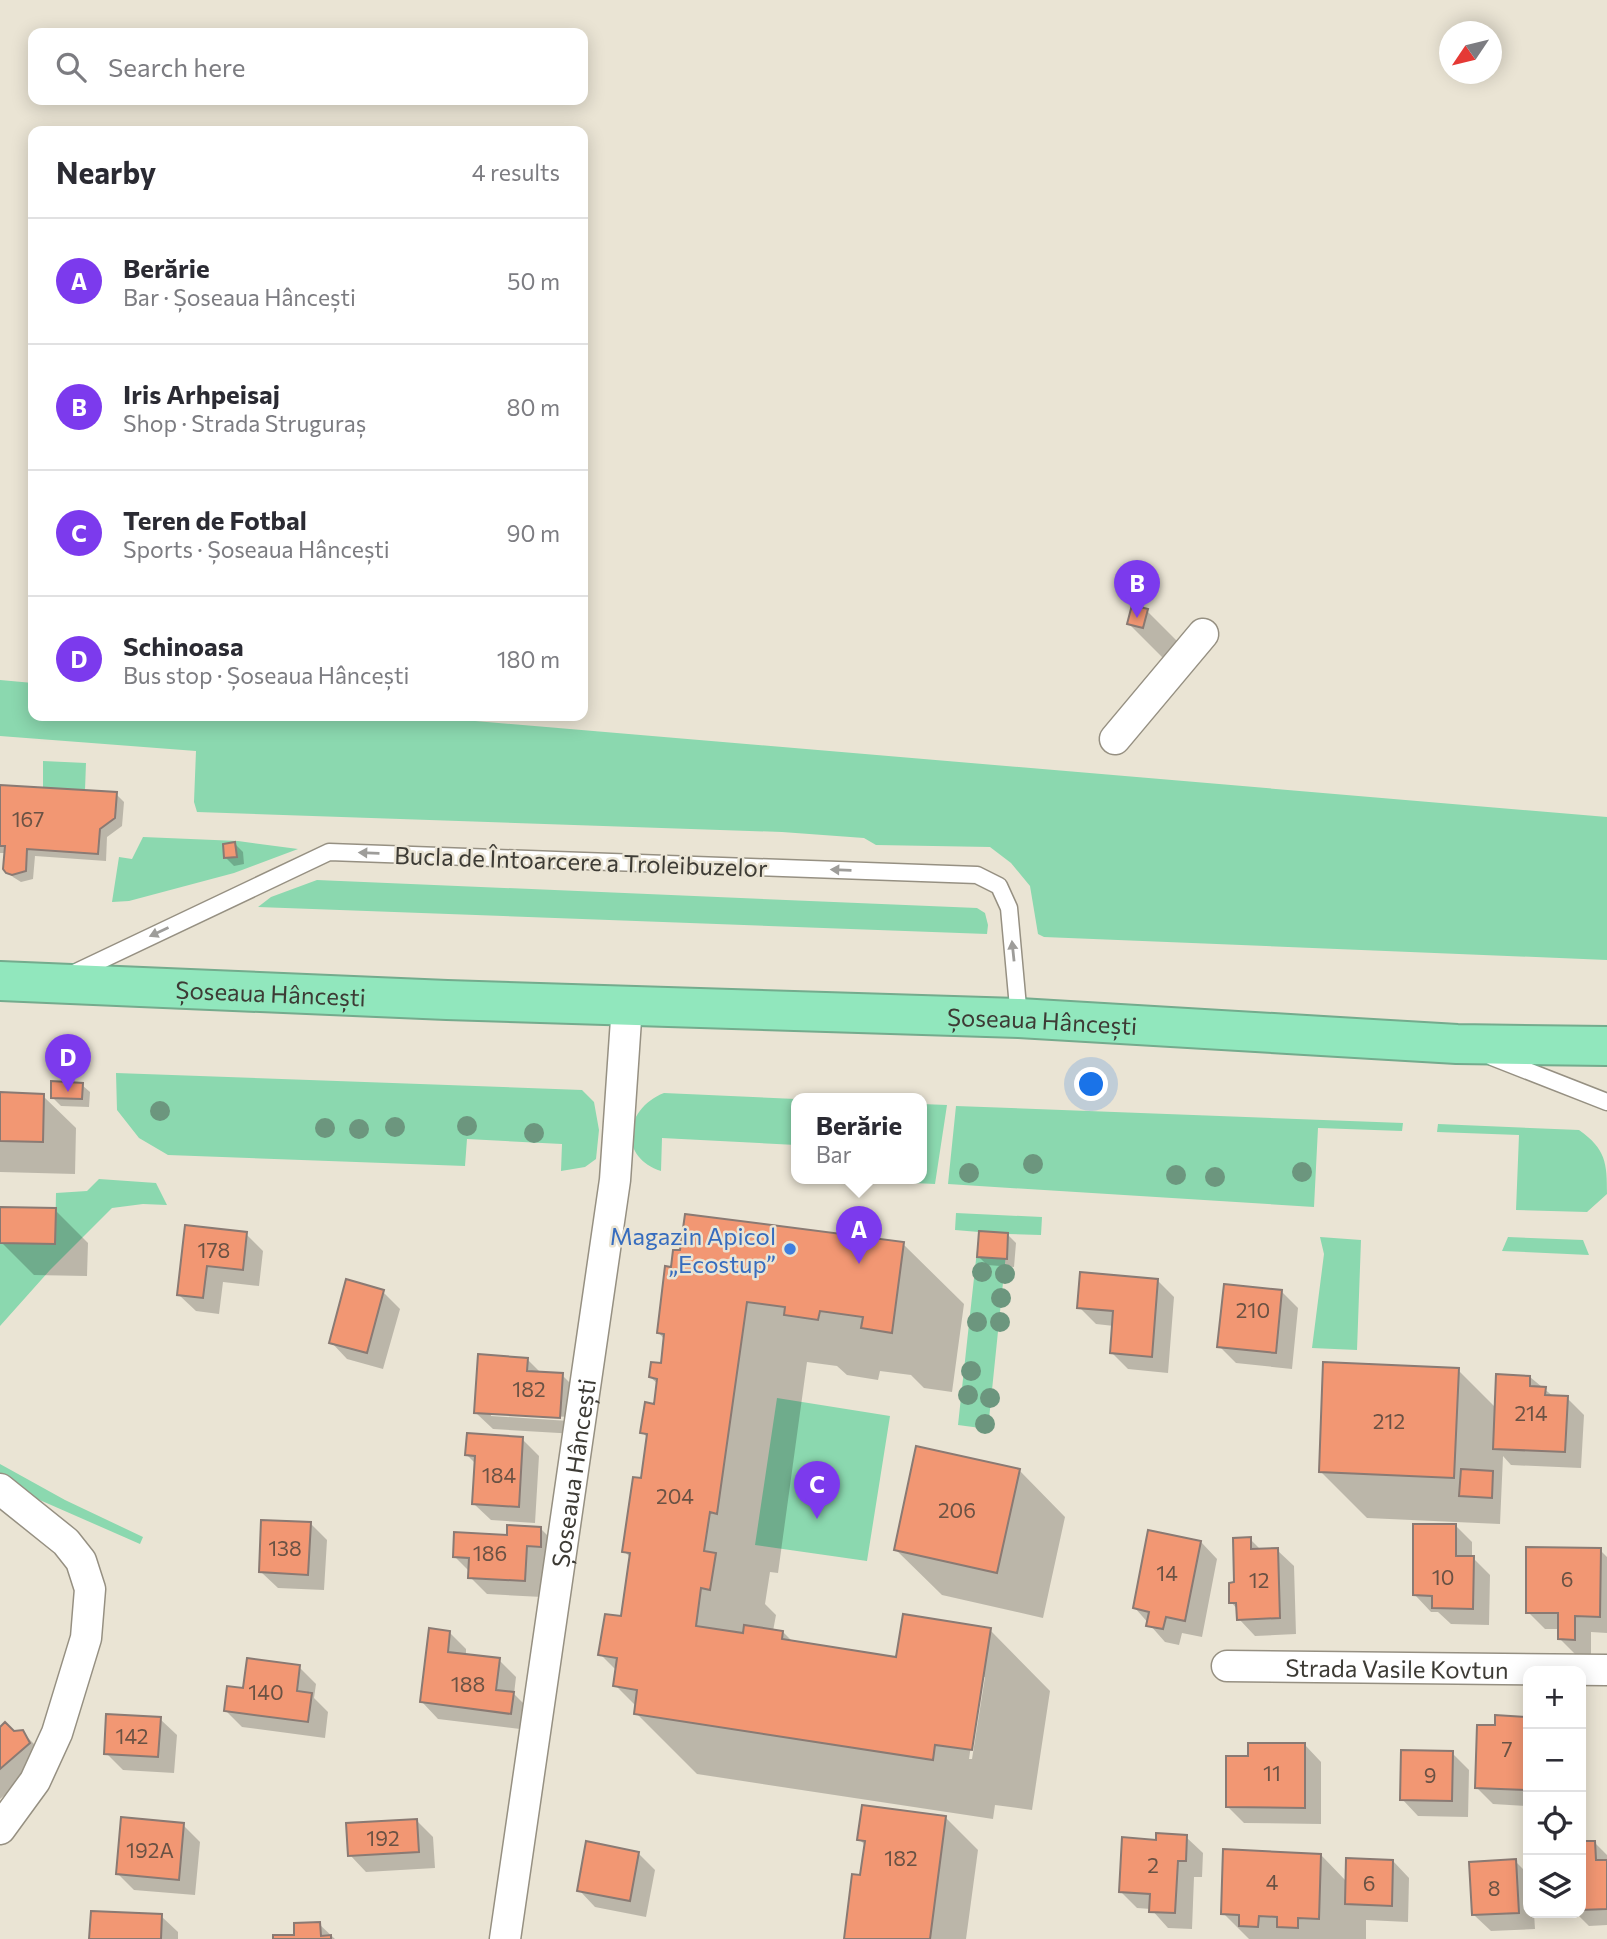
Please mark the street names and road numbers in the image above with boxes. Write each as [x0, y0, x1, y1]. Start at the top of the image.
street label: Bucla de Întoarcere a Troleibuzelor [394, 840, 769, 882]
street label: Șoseaua Hâncești [175, 974, 367, 1012]
street label: Șoseaua Hâncești [947, 1001, 1138, 1041]
street label: Șoseaua Hâncești [545, 1376, 601, 1570]
street label: Strada Vasile Kovtun [1285, 1652, 1509, 1683]

